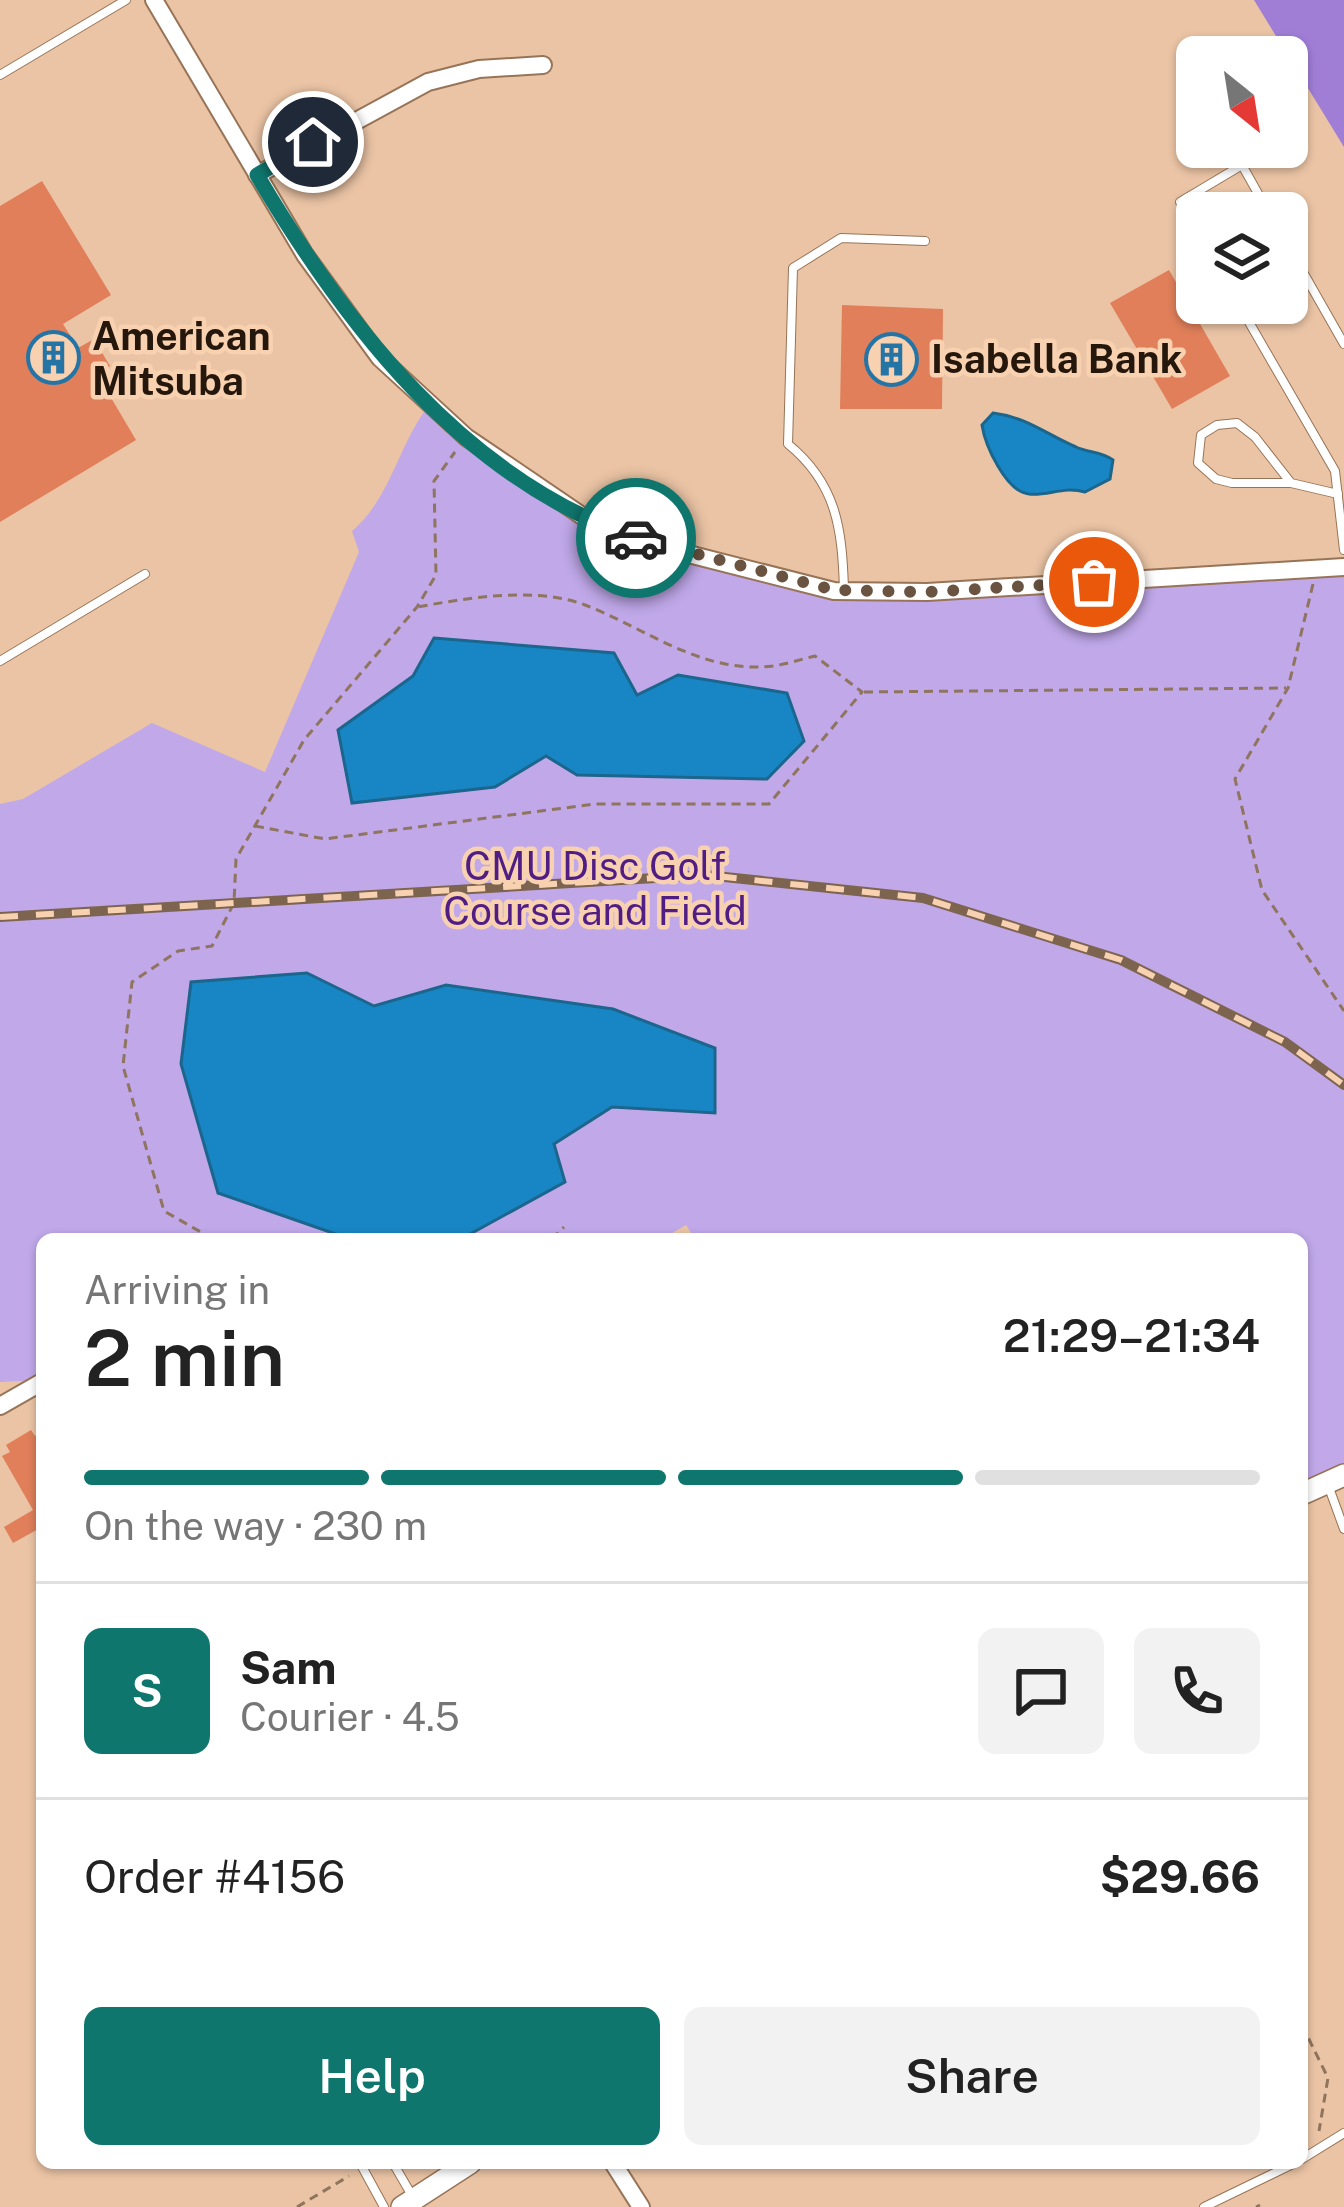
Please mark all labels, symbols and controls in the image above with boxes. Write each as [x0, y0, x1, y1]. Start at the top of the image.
north arrow [1176, 36, 1308, 168]
map controls [1176, 36, 1308, 324]
pin [262, 91, 364, 193]
icon: home [280, 109, 346, 175]
button: layers [1176, 192, 1308, 324]
place label: American Mitsuba [92, 313, 271, 404]
building icon: American Mitsuba [25, 330, 81, 386]
building icon: Isabella Bank [864, 331, 920, 387]
place label: Isabella Bank [931, 336, 1182, 382]
courier [576, 478, 696, 598]
icon: car [603, 505, 669, 571]
pin [1043, 531, 1145, 633]
icon: bag [1061, 549, 1127, 615]
park label: CMU Disc Golf Course and Field [443, 843, 747, 934]
text: Arriving in [84, 1267, 270, 1313]
text: 21:29–21:34 [1003, 1309, 1260, 1362]
text: 2 min [84, 1312, 285, 1404]
text: On the way · 230 m [84, 1503, 427, 1549]
button: chat [978, 1628, 1104, 1754]
button: phone [1134, 1628, 1260, 1754]
text: Sam [240, 1641, 337, 1694]
text: S [131, 1664, 163, 1717]
text: Courier · 4.5 [240, 1694, 460, 1740]
text: Order #4156 [84, 1850, 345, 1903]
text: $29.66 [1100, 1850, 1260, 1903]
button: Help [84, 2007, 660, 2145]
button: Share [684, 2007, 1260, 2145]

